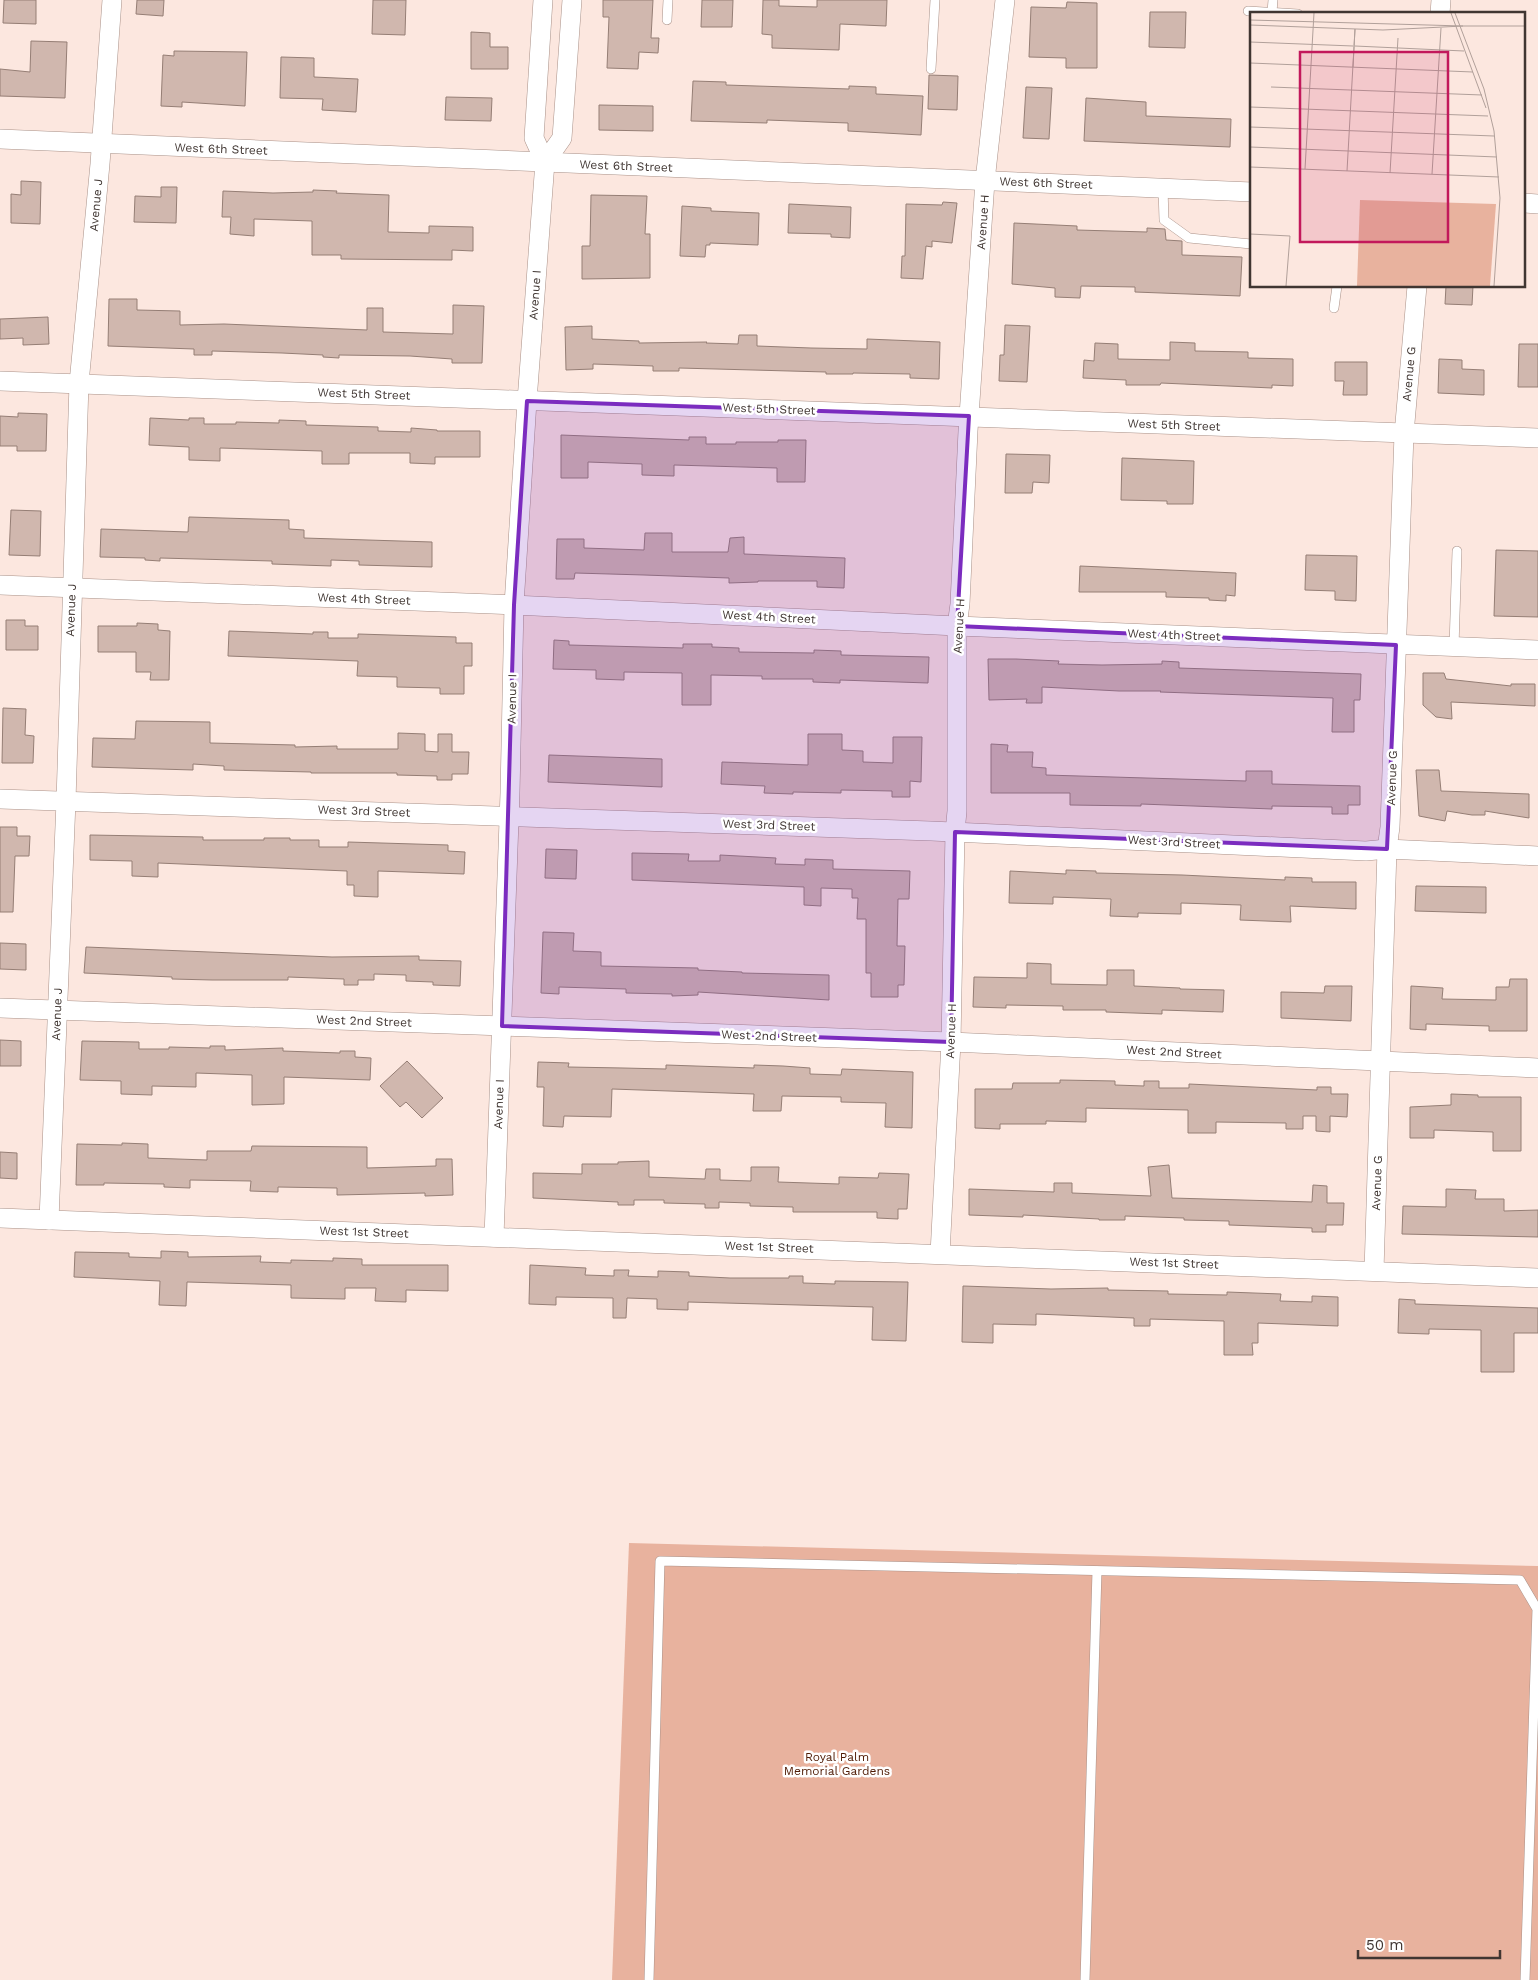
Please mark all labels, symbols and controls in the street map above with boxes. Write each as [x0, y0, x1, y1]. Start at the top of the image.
inset map [1250, 12, 1526, 288]
street label: West 6th Street [174, 140, 268, 158]
street label: West 6th Street [579, 157, 673, 175]
street label: West 6th Street [999, 174, 1093, 192]
street label: Avenue J [87, 178, 105, 232]
street label: Avenue H [974, 194, 992, 250]
street label: Avenue I [526, 270, 544, 320]
street label: Avenue G [1400, 346, 1418, 402]
street label: West 5th Street [317, 385, 411, 403]
street label: West 5th Street [722, 400, 816, 418]
street label: West 5th Street [1127, 416, 1221, 434]
street label: Avenue J [63, 583, 79, 637]
street label: West 4th Street [317, 590, 411, 608]
street label: Avenue H [951, 598, 967, 654]
street label: West 4th Street [722, 608, 816, 626]
street label: West 4th Street [1127, 626, 1221, 644]
street label: Avenue I [505, 674, 519, 724]
street label: Avenue G [1384, 750, 1400, 806]
street label: West 3rd Street [317, 802, 411, 820]
street label: West 3rd Street [722, 816, 816, 834]
street label: West 3rd Street [1127, 833, 1221, 851]
street label: Avenue J [49, 987, 65, 1041]
street label: Avenue H [943, 1003, 959, 1059]
street label: West 2nd Street [316, 1012, 412, 1030]
street label: West 2nd Street [721, 1027, 817, 1045]
street label: West 2nd Street [1126, 1043, 1222, 1061]
street label: Avenue I [491, 1079, 507, 1129]
street label: Avenue G [1369, 1155, 1385, 1211]
street label: West 1st Street [319, 1223, 409, 1241]
street label: West 1st Street [724, 1238, 814, 1256]
street label: West 1st Street [1129, 1254, 1219, 1272]
park label: Royal Palm Memorial Gardens [784, 1750, 890, 1778]
scale bar [1358, 1928, 1500, 1960]
text: 50 m [1366, 1936, 1403, 1954]

